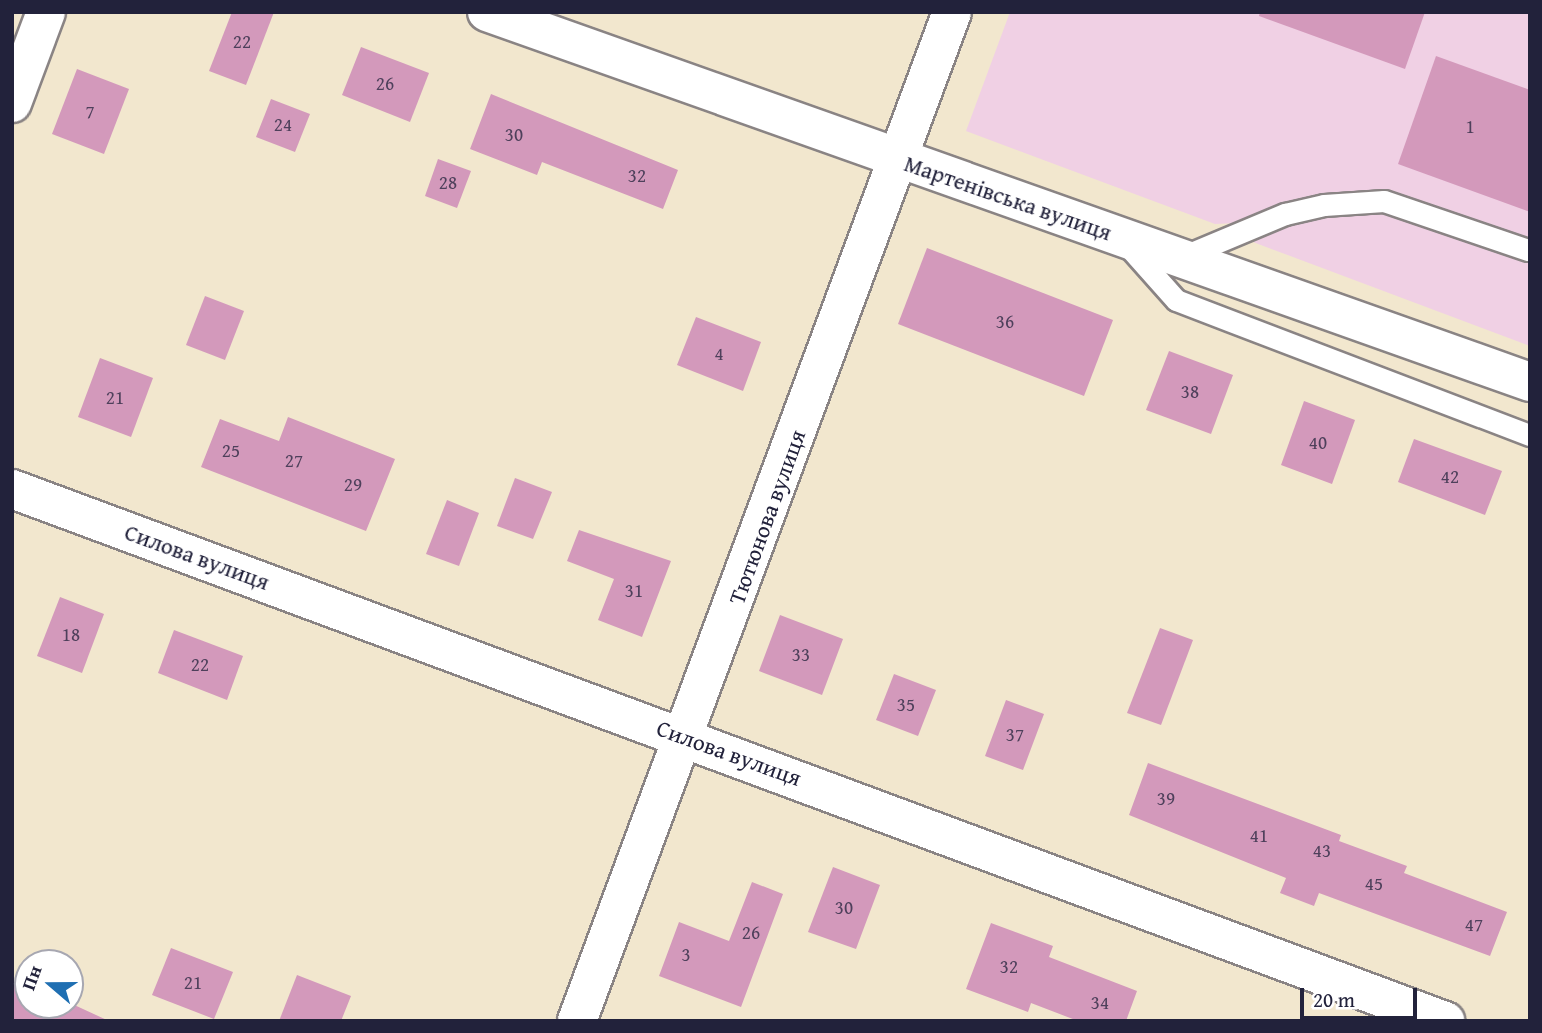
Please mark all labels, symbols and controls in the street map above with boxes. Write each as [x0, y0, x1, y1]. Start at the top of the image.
house number: 22 [233, 31, 251, 53]
house number: 26 [376, 73, 394, 95]
house number: 7 [85, 101, 95, 123]
house number: 24 [274, 114, 292, 136]
house number: 1 [1465, 116, 1475, 138]
house number: 30 [505, 124, 523, 146]
street label: Мартенівська вулиця [901, 150, 1115, 246]
house number: 32 [628, 165, 646, 187]
house number: 28 [439, 172, 457, 194]
house number: 36 [996, 311, 1014, 333]
house number: 4 [714, 343, 724, 365]
house number: 38 [1181, 381, 1199, 403]
house number: 21 [106, 387, 124, 409]
street label: Тютюнова вулиця [723, 426, 811, 608]
house number: 40 [1309, 432, 1327, 454]
house number: 25 [222, 440, 240, 462]
house number: 27 [285, 450, 303, 472]
house number: 42 [1441, 466, 1459, 488]
house number: 29 [344, 474, 362, 496]
street label: Силова вулиця [121, 518, 273, 596]
house number: 31 [625, 580, 643, 602]
house number: 18 [62, 624, 80, 646]
house number: 33 [792, 644, 810, 666]
house number: 22 [191, 654, 209, 676]
house number: 35 [897, 694, 915, 716]
street label: Силова вулиця [653, 714, 805, 792]
house number: 37 [1006, 724, 1024, 746]
house number: 39 [1157, 788, 1175, 810]
house number: 41 [1250, 825, 1268, 847]
house number: 43 [1313, 840, 1331, 862]
house number: 45 [1365, 873, 1383, 895]
house number: 30 [835, 897, 853, 919]
house number: 47 [1465, 914, 1483, 936]
house number: 26 [742, 922, 760, 944]
house number: 3 [681, 944, 691, 966]
north arrow [14, 949, 84, 1019]
house number: 32 [1000, 956, 1018, 978]
text: Пн [14, 961, 48, 994]
house number: 21 [184, 972, 202, 994]
scale bar [1304, 974, 1421, 1018]
text: 20 m [1313, 984, 1355, 1015]
house number: 34 [1091, 992, 1109, 1014]

